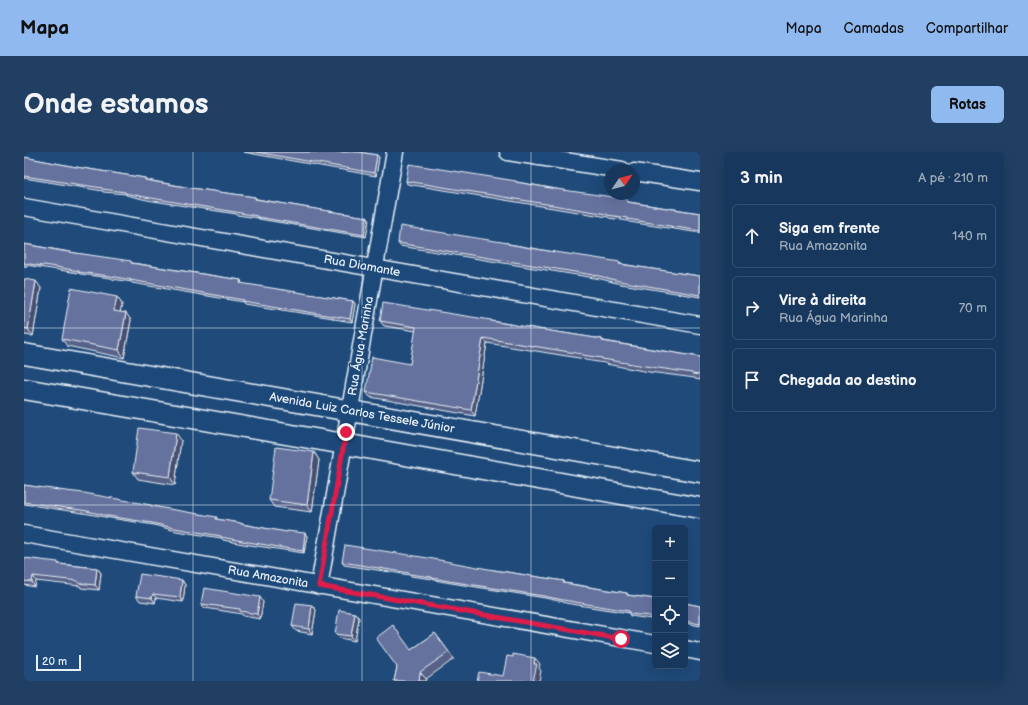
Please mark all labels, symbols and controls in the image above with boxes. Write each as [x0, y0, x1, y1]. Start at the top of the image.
text: Mapa [20, 17, 69, 40]
text: Mapa [786, 20, 822, 37]
text: Camadas [844, 20, 904, 37]
text: Compartilhar [926, 20, 1008, 37]
button: Rotas [931, 86, 1004, 123]
text: Onde estamos [24, 88, 209, 121]
north arrow [604, 164, 640, 200]
text: 3 min [740, 168, 783, 188]
text: A pé · 210 m [918, 170, 988, 186]
text: Siga em frente [779, 219, 880, 238]
icon: ahead [741, 225, 763, 247]
text: 140 m [952, 228, 987, 244]
text: Rua Amazonita [779, 238, 867, 254]
street label: Rua Diamante [323, 252, 401, 280]
text: Vire à direita [779, 291, 866, 310]
street label: Rua Água Marinha [343, 295, 377, 397]
icon: right [741, 297, 763, 319]
text: 70 m [959, 300, 987, 316]
text: Rua Água Marinha [779, 310, 888, 326]
icon: arrive [741, 369, 763, 391]
text: Chegada ao destino [779, 371, 917, 390]
street label: Avenida Luiz Carlos Tessele Júnior [268, 389, 456, 437]
route end [337, 423, 355, 441]
map controls [652, 525, 688, 669]
button: + [652, 525, 688, 561]
button: − [652, 561, 688, 597]
street label: Rua Amazonita [227, 563, 310, 591]
button: locate [652, 597, 688, 633]
route start [612, 630, 630, 648]
button: layers [652, 633, 688, 669]
scale bar [36, 653, 81, 672]
text: 20 m [42, 655, 67, 668]

